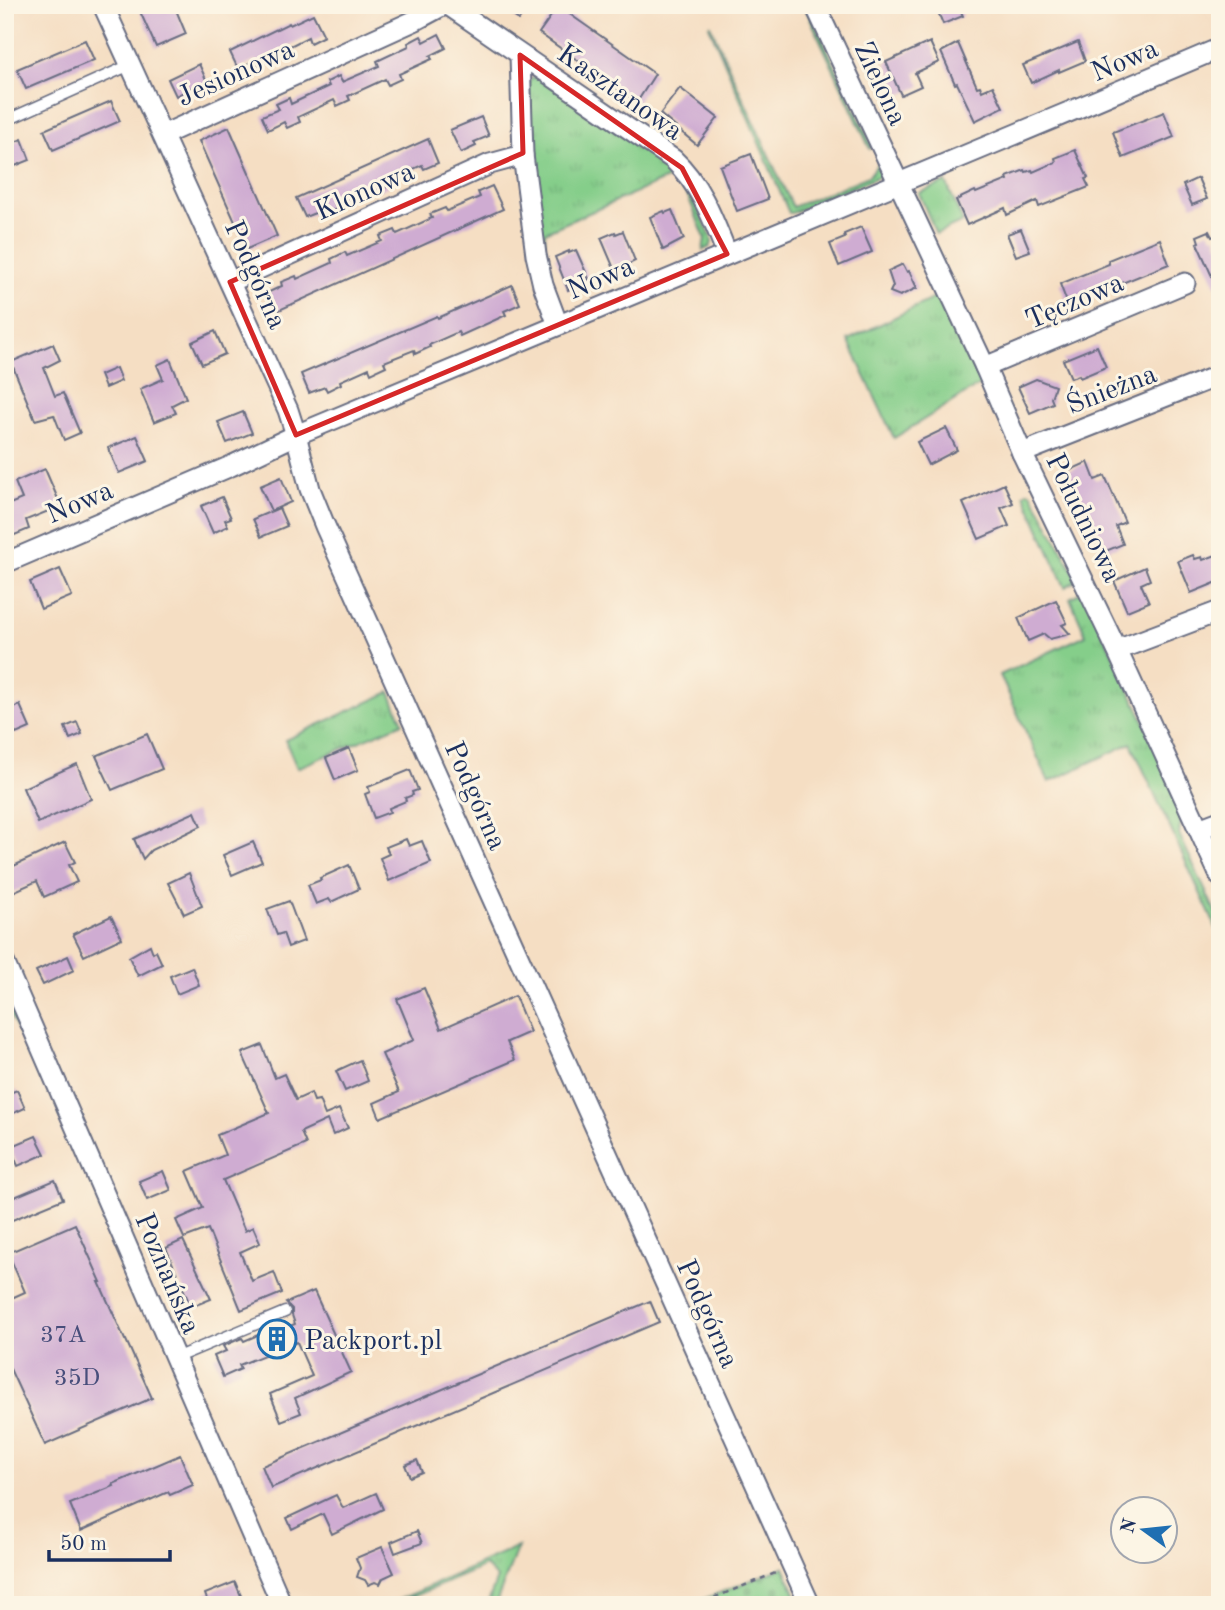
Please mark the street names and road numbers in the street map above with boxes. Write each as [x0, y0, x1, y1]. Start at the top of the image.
street label: Nowa [1088, 35, 1163, 88]
street label: Jesionowa [174, 36, 299, 113]
street label: Zielona [848, 38, 911, 131]
street label: Kasztanowa [551, 40, 687, 147]
street label: Klonowa [311, 158, 419, 227]
street label: Podgórna [218, 217, 291, 334]
street label: Nowa [564, 253, 639, 306]
street label: Tęczowa [1022, 270, 1128, 336]
street label: Śnieżna [1061, 356, 1161, 421]
street label: Południowa [1039, 449, 1126, 587]
street label: Nowa [43, 477, 118, 530]
street label: Podgórna [438, 738, 511, 855]
street label: Poznańska [128, 1210, 204, 1339]
street label: Podgórna [670, 1256, 743, 1373]

